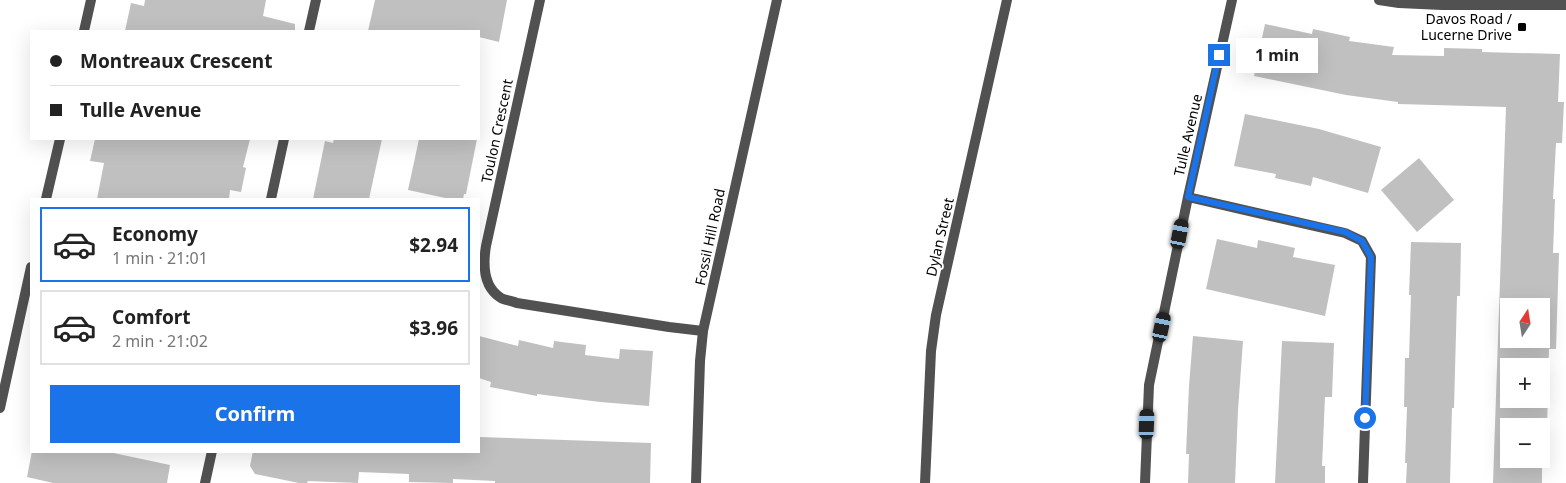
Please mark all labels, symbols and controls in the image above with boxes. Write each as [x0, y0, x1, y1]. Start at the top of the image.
place label: Davos Road / Lucerne Drive [1421, 9, 1513, 44]
marker: Davos Road / Lucerne Drive [1516, 21, 1528, 33]
callout: 1 min [1236, 38, 1319, 72]
route end [1208, 44, 1230, 66]
text: 1 min [1255, 44, 1299, 66]
text: Montreaux Crescent [80, 48, 272, 74]
street label: Toulon Crescent [476, 77, 517, 185]
street label: Tulle Avenue [1169, 92, 1206, 178]
text: Tulle Avenue [80, 97, 201, 123]
street label: Fossil Hill Road [690, 187, 729, 287]
street label: Dylan Street [921, 196, 958, 278]
car [1169, 218, 1190, 250]
text: Economy [112, 221, 198, 247]
icon: car [52, 222, 97, 267]
text: $2.94 [409, 232, 458, 258]
text: 1 min · 21:01 [112, 247, 208, 269]
north arrow [1500, 298, 1550, 348]
map controls [1500, 298, 1550, 468]
text: Comfort [112, 304, 191, 330]
icon: car [52, 305, 97, 350]
car [1151, 311, 1172, 343]
text: $3.96 [409, 315, 458, 341]
text: 2 min · 21:02 [112, 330, 208, 352]
button: + [1500, 358, 1550, 408]
button: Confirm [50, 385, 460, 443]
route start [1354, 407, 1376, 429]
car [1138, 409, 1155, 439]
button: − [1500, 418, 1550, 468]

